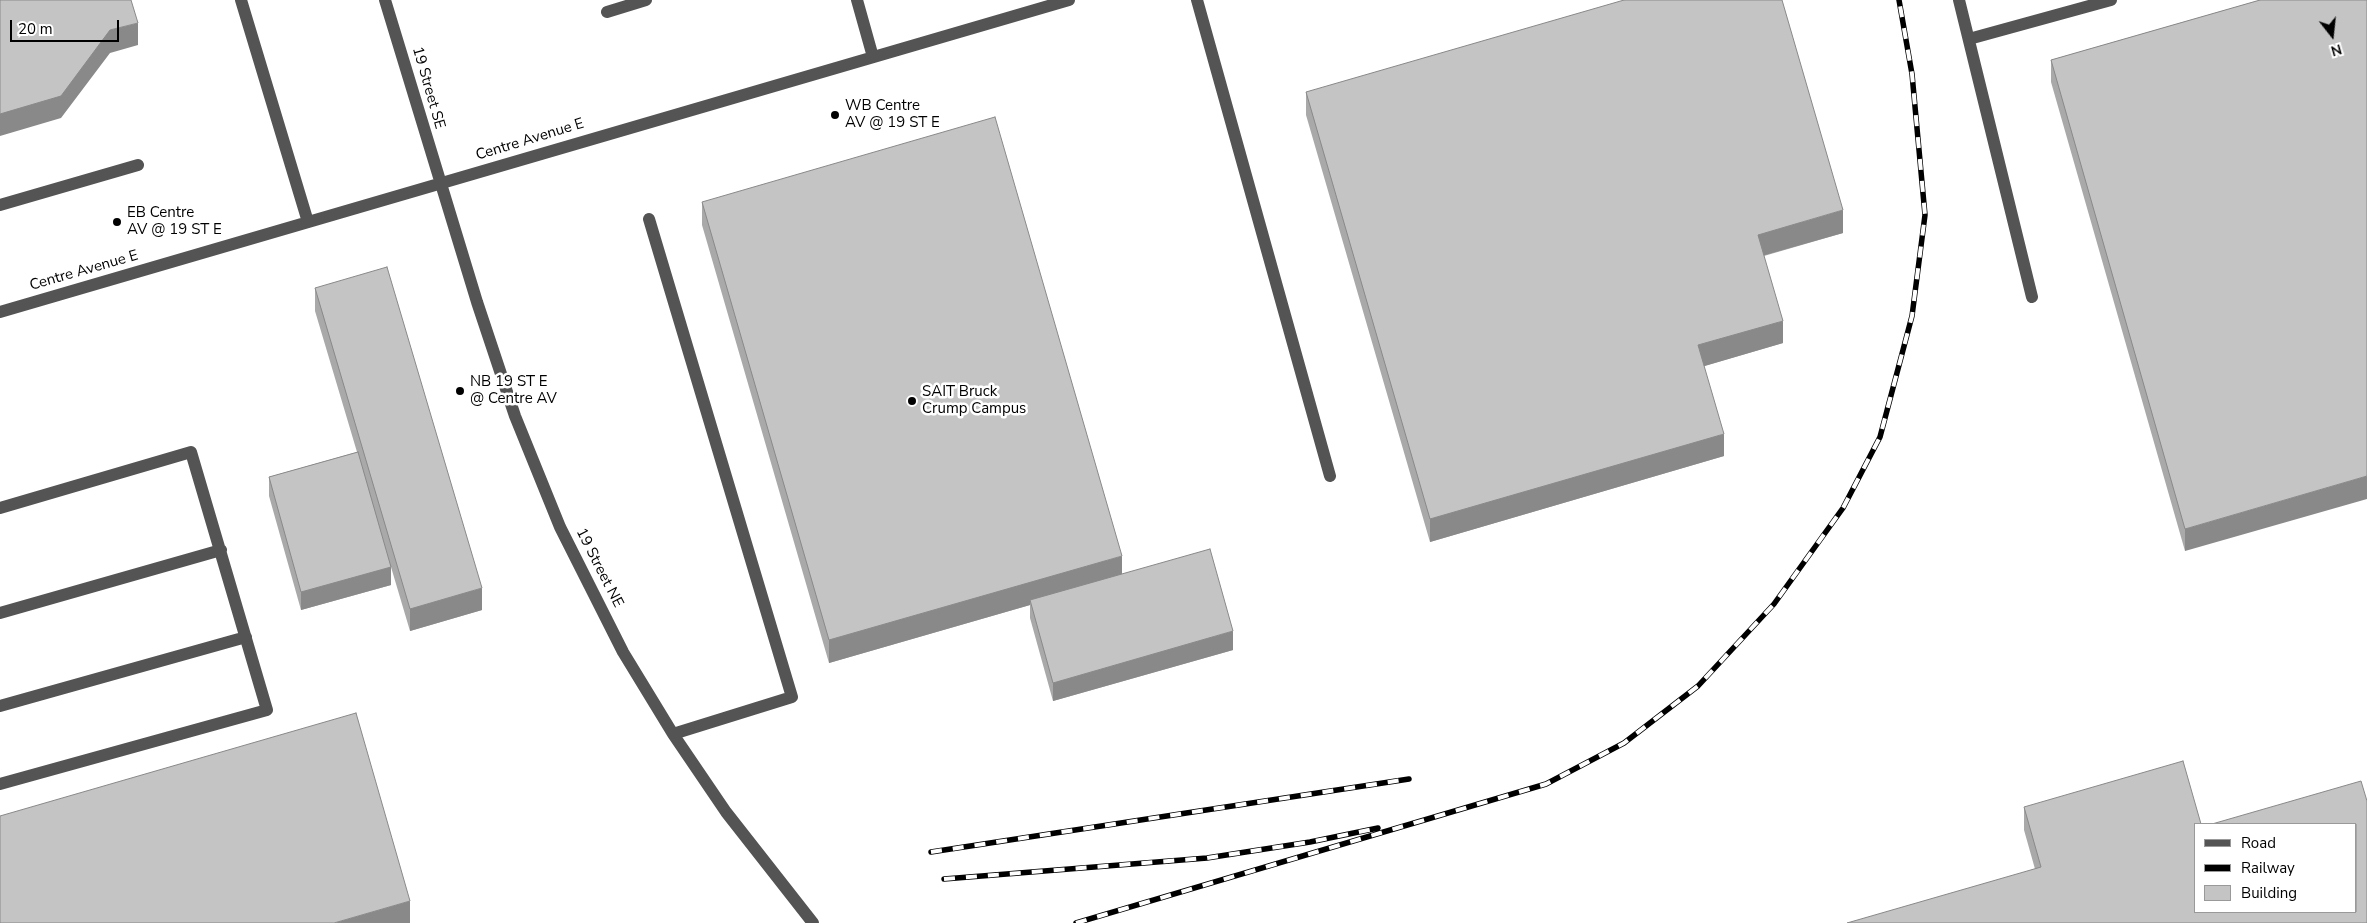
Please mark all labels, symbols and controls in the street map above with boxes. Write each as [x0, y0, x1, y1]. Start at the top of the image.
scale bar [12, 10, 121, 42]
north arrow [2307, 10, 2357, 60]
text: 20 m [18, 19, 53, 39]
text: N [2329, 39, 2344, 60]
street label: 19 Street SE [408, 45, 448, 131]
place label: WB Centre AV @ 19 ST E [845, 97, 940, 132]
marker: WB Centre AV @ 19 ST E [829, 109, 841, 121]
street label: Centre Avenue E [474, 115, 586, 165]
place label: EB Centre AV @ 19 ST E [127, 204, 222, 239]
marker: EB Centre AV @ 19 ST E [111, 216, 123, 228]
street label: Centre Avenue E [28, 247, 140, 295]
place label: NB 19 ST E @ Centre AV [470, 373, 557, 408]
place label: SAIT Bruck Crump Campus [922, 383, 1026, 418]
marker: NB 19 ST E @ Centre AV [454, 385, 466, 397]
marker: SAIT Bruck Crump Campus [906, 395, 918, 407]
street label: 19 Street NE [571, 525, 627, 611]
legend [2194, 823, 2357, 913]
text: Road [2241, 833, 2276, 853]
text: Railway [2241, 858, 2295, 878]
text: Building [2241, 883, 2297, 903]

